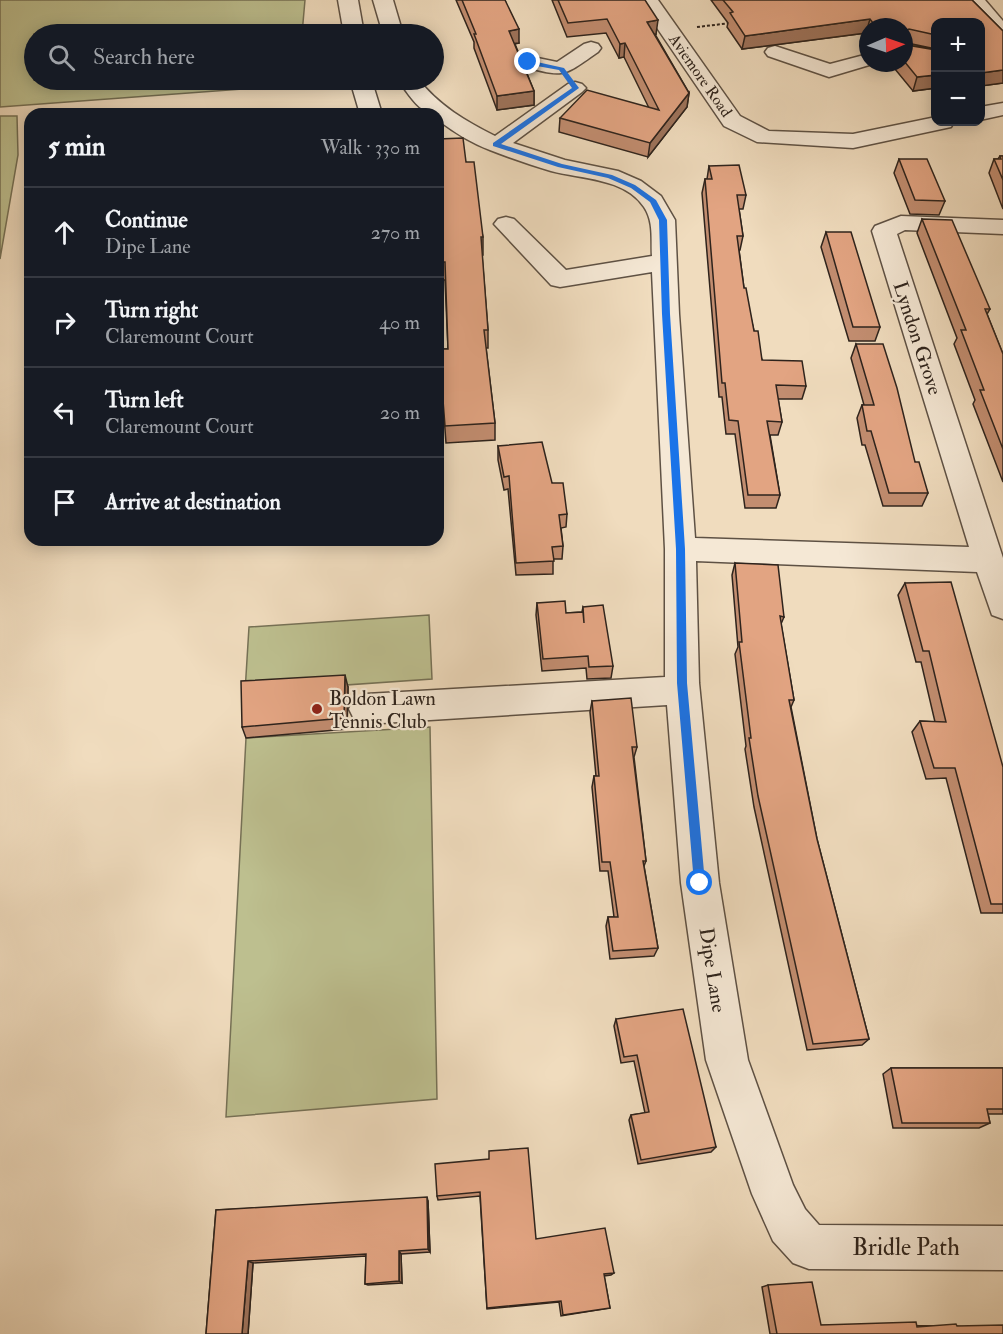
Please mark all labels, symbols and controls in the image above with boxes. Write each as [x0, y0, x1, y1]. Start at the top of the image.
north arrow [859, 18, 913, 72]
map controls [931, 18, 985, 126]
button: + [931, 18, 985, 72]
search box [24, 24, 444, 90]
street label: Aviemore Road [664, 29, 736, 121]
icon: search [45, 41, 78, 74]
text: Search here [93, 43, 195, 71]
route end [514, 48, 540, 74]
button: − [931, 72, 985, 126]
text: 5 min [48, 131, 105, 163]
text: Walk · 330 m [321, 135, 420, 160]
text: Continue [105, 206, 188, 234]
icon: ahead [48, 216, 81, 249]
text: 270 m [371, 220, 420, 245]
text: Dipe Lane [105, 234, 191, 259]
street label: Lyndon Grove [887, 278, 948, 398]
text: Turn right [105, 296, 198, 324]
icon: right [48, 306, 81, 339]
text: 40 m [379, 310, 420, 335]
text: Claremount Court [105, 324, 254, 349]
text: Turn left [105, 386, 184, 414]
icon: left [48, 396, 81, 429]
text: 20 m [380, 400, 420, 425]
text: Claremount Court [105, 414, 254, 439]
icon: arrive [48, 486, 81, 519]
text: Arrive at destination [105, 488, 281, 516]
place label: Boldon Lawn Tennis Club [329, 686, 436, 734]
marker: Boldon Lawn Tennis Club [310, 702, 324, 716]
route start [686, 869, 712, 895]
street label: Dipe Lane [692, 926, 732, 1014]
street label: Bridle Path [852, 1232, 960, 1263]

